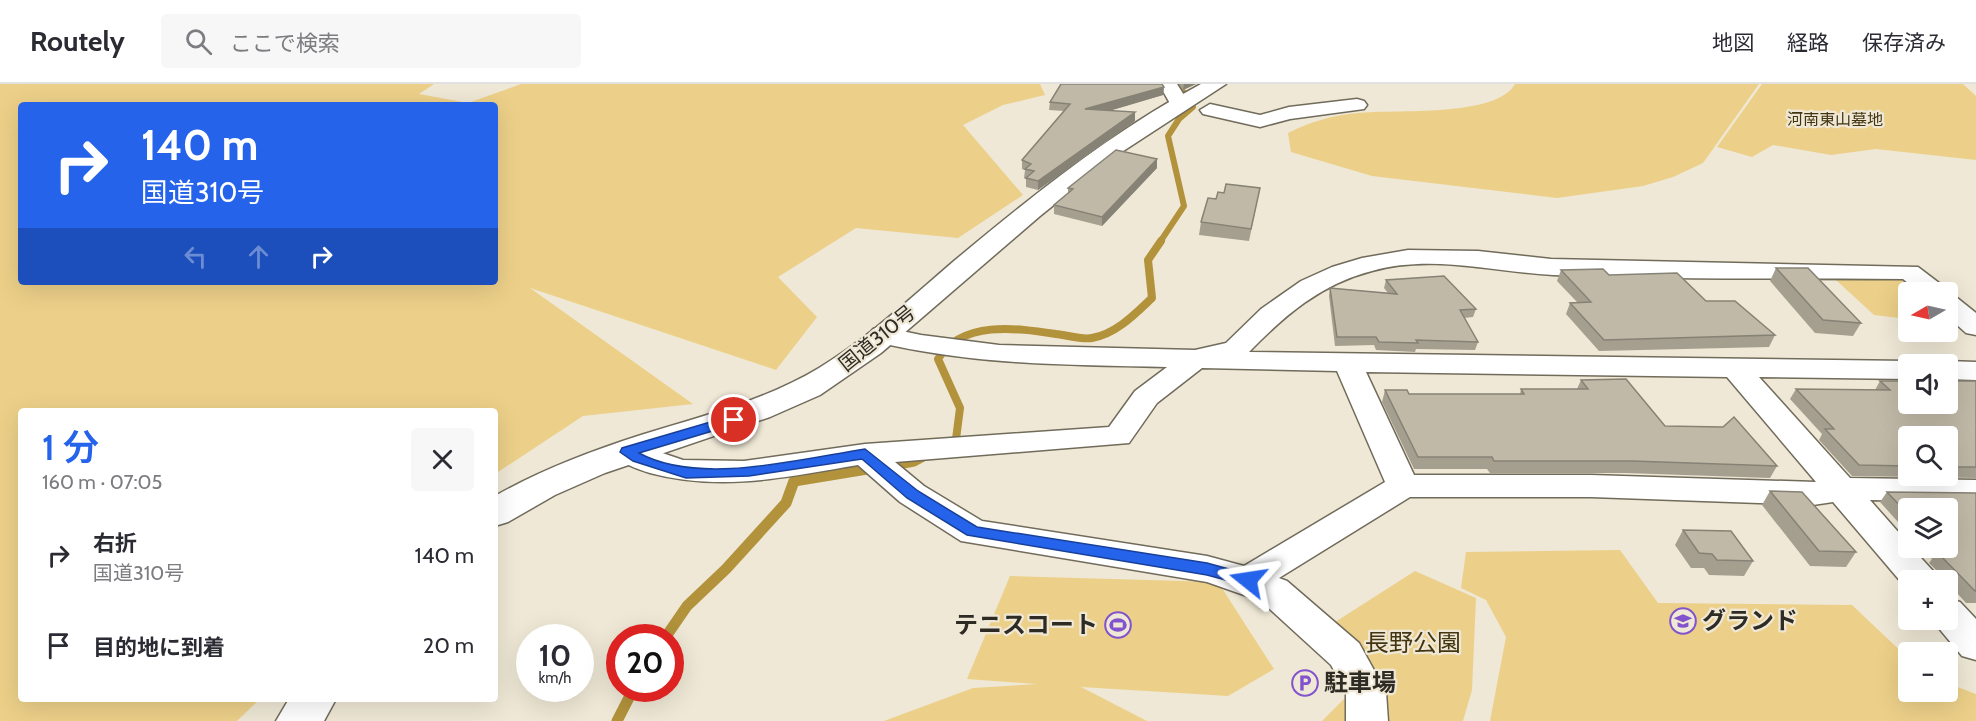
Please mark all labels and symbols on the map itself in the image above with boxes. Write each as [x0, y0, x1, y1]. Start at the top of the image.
park label: 河南東山墓地 [1787, 110, 1883, 129]
north arrow [1898, 282, 1958, 342]
street label: 国道310号 [834, 300, 920, 376]
pin [708, 394, 759, 445]
position arrow [1216, 548, 1280, 612]
school or university icon: グランド [1668, 606, 1698, 636]
place label: グランド [1702, 606, 1798, 635]
place label: テニスコート [954, 610, 1098, 639]
sports icon: テニスコート [1103, 610, 1133, 640]
speed limit sign: 20 [606, 624, 684, 702]
park label: 長野公園 [1365, 628, 1461, 657]
parking icon: 駐車場 [1290, 668, 1320, 698]
place label: 駐車場 [1324, 668, 1396, 697]

